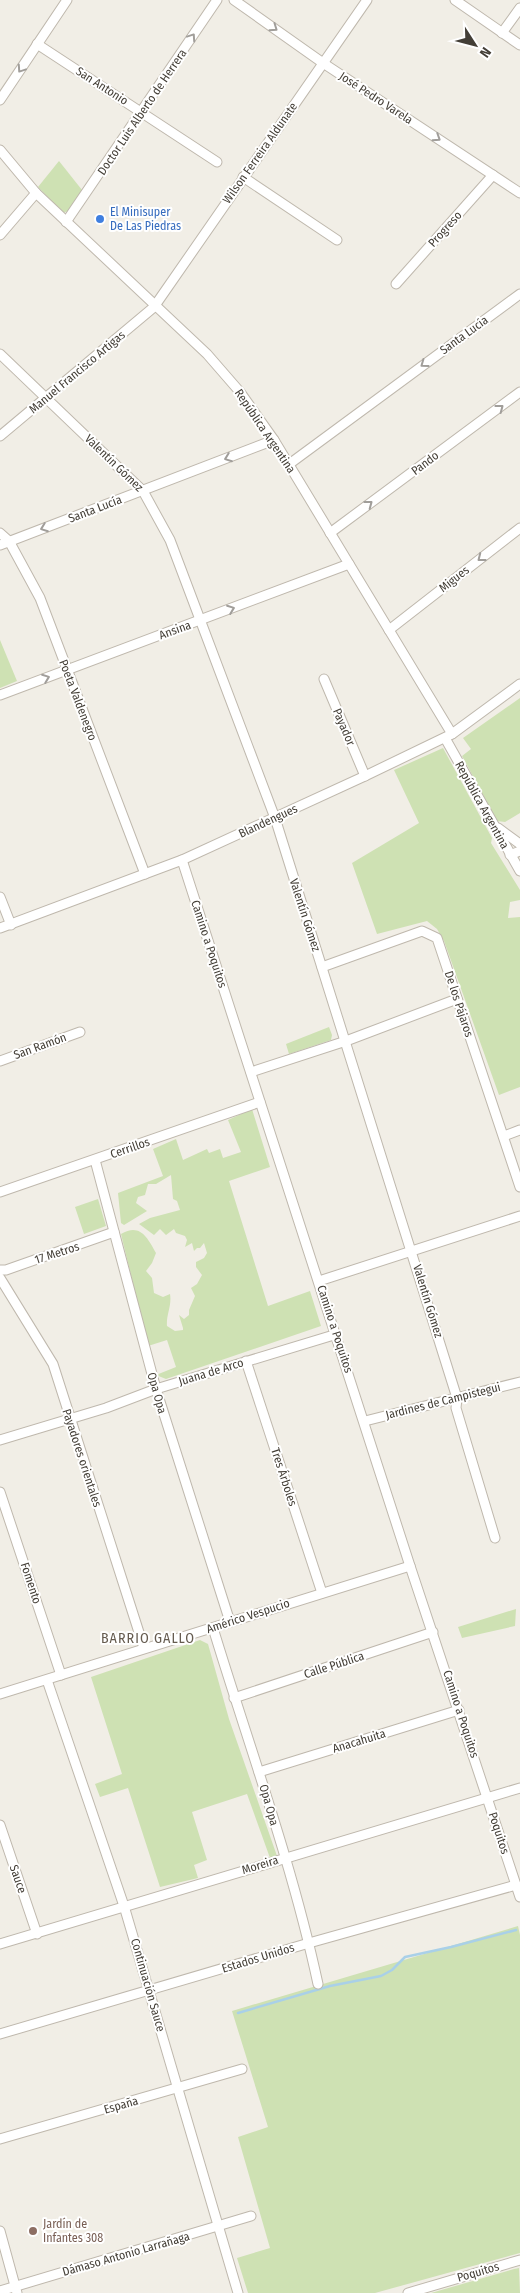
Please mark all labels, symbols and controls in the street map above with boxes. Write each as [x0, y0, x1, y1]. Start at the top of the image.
north arrow [450, 20, 500, 70]
one-way arrow [268, 22, 277, 31]
one-way arrow [186, 34, 195, 43]
text: N [476, 44, 494, 61]
street label: Doctor Luis Alberto de Herrera [95, 46, 189, 178]
one-way arrow [17, 64, 27, 73]
street label: San Antonio [73, 64, 131, 108]
street label: José Pedro Varela [337, 69, 416, 127]
street label: Wilson Ferreira Aldunate [220, 100, 300, 206]
one-way arrow [432, 132, 441, 141]
place label: El Minisuper De Las Piedras [110, 205, 181, 233]
street label: Progreso [425, 208, 465, 250]
marker: El Minisuper De Las Piedras [94, 213, 106, 225]
street label: Santa Lucía [437, 313, 491, 357]
street label: Manuel Francisco Artigas [26, 328, 128, 416]
one-way arrow [421, 358, 430, 368]
street label: República Argentina [232, 386, 298, 476]
one-way arrow [494, 404, 503, 414]
street label: Valentín Gómez [82, 432, 146, 495]
street label: Pando [409, 448, 441, 478]
one-way arrow [224, 451, 233, 462]
street label: Santa Lucía [66, 492, 124, 526]
one-way arrow [363, 502, 372, 510]
one-way arrow [40, 522, 49, 532]
one-way arrow [478, 553, 487, 561]
street label: Migues [436, 563, 472, 595]
one-way arrow [226, 605, 235, 615]
street label: Ansina [157, 618, 193, 642]
street label: Poeta Valdenegro [56, 658, 100, 742]
one-way arrow [41, 674, 49, 684]
street label: Payador [330, 706, 358, 749]
street label: República Argentina [452, 759, 512, 852]
street label: Blandengues [236, 801, 300, 841]
street label: Valentín Gómez [287, 877, 323, 953]
street label: Camino a Poquitos [188, 898, 230, 990]
street label: De los Pájaros [442, 969, 476, 1039]
street label: San Ramón [12, 1030, 68, 1062]
street label: Cerrillos [108, 1135, 152, 1161]
street label: 17 Metros [33, 1239, 81, 1267]
street label: Valentín Gómez [410, 1263, 446, 1340]
street label: Camino a Poquitos [314, 1283, 356, 1375]
street label: Juana de Arco [177, 1356, 245, 1388]
street label: Opa Opa [144, 1371, 170, 1415]
street label: Jardines de Campistegui [384, 1380, 502, 1422]
street label: Payadores orientales [60, 1407, 104, 1509]
street label: Tres Árboles [268, 1446, 301, 1508]
street label: Fomento [18, 1561, 44, 1605]
street label: Américo Vespucio [205, 1596, 291, 1636]
district label: BARRIO GALLO [101, 1630, 195, 1647]
street label: Calle Pública [302, 1649, 366, 1681]
street label: Camino a Poquitos [440, 1668, 482, 1760]
street label: Anacahuita [331, 1726, 387, 1756]
street label: Opa Opa [256, 1783, 282, 1827]
street label: Poquitos [486, 1810, 512, 1856]
street label: Moreira [240, 1853, 280, 1877]
street label: Sauce [7, 1863, 29, 1895]
street label: Continuación Sauce [128, 1937, 168, 2033]
street label: Estados Unidos [220, 1940, 296, 1976]
street label: España [102, 2093, 140, 2117]
place label: Jardín de Infantes 308 [43, 2217, 103, 2245]
marker: Jardín de Infantes 308 [27, 2225, 39, 2237]
street label: Dámaso Antonio Larrañaga [61, 2229, 191, 2279]
street label: Poquitos [455, 2259, 501, 2285]

